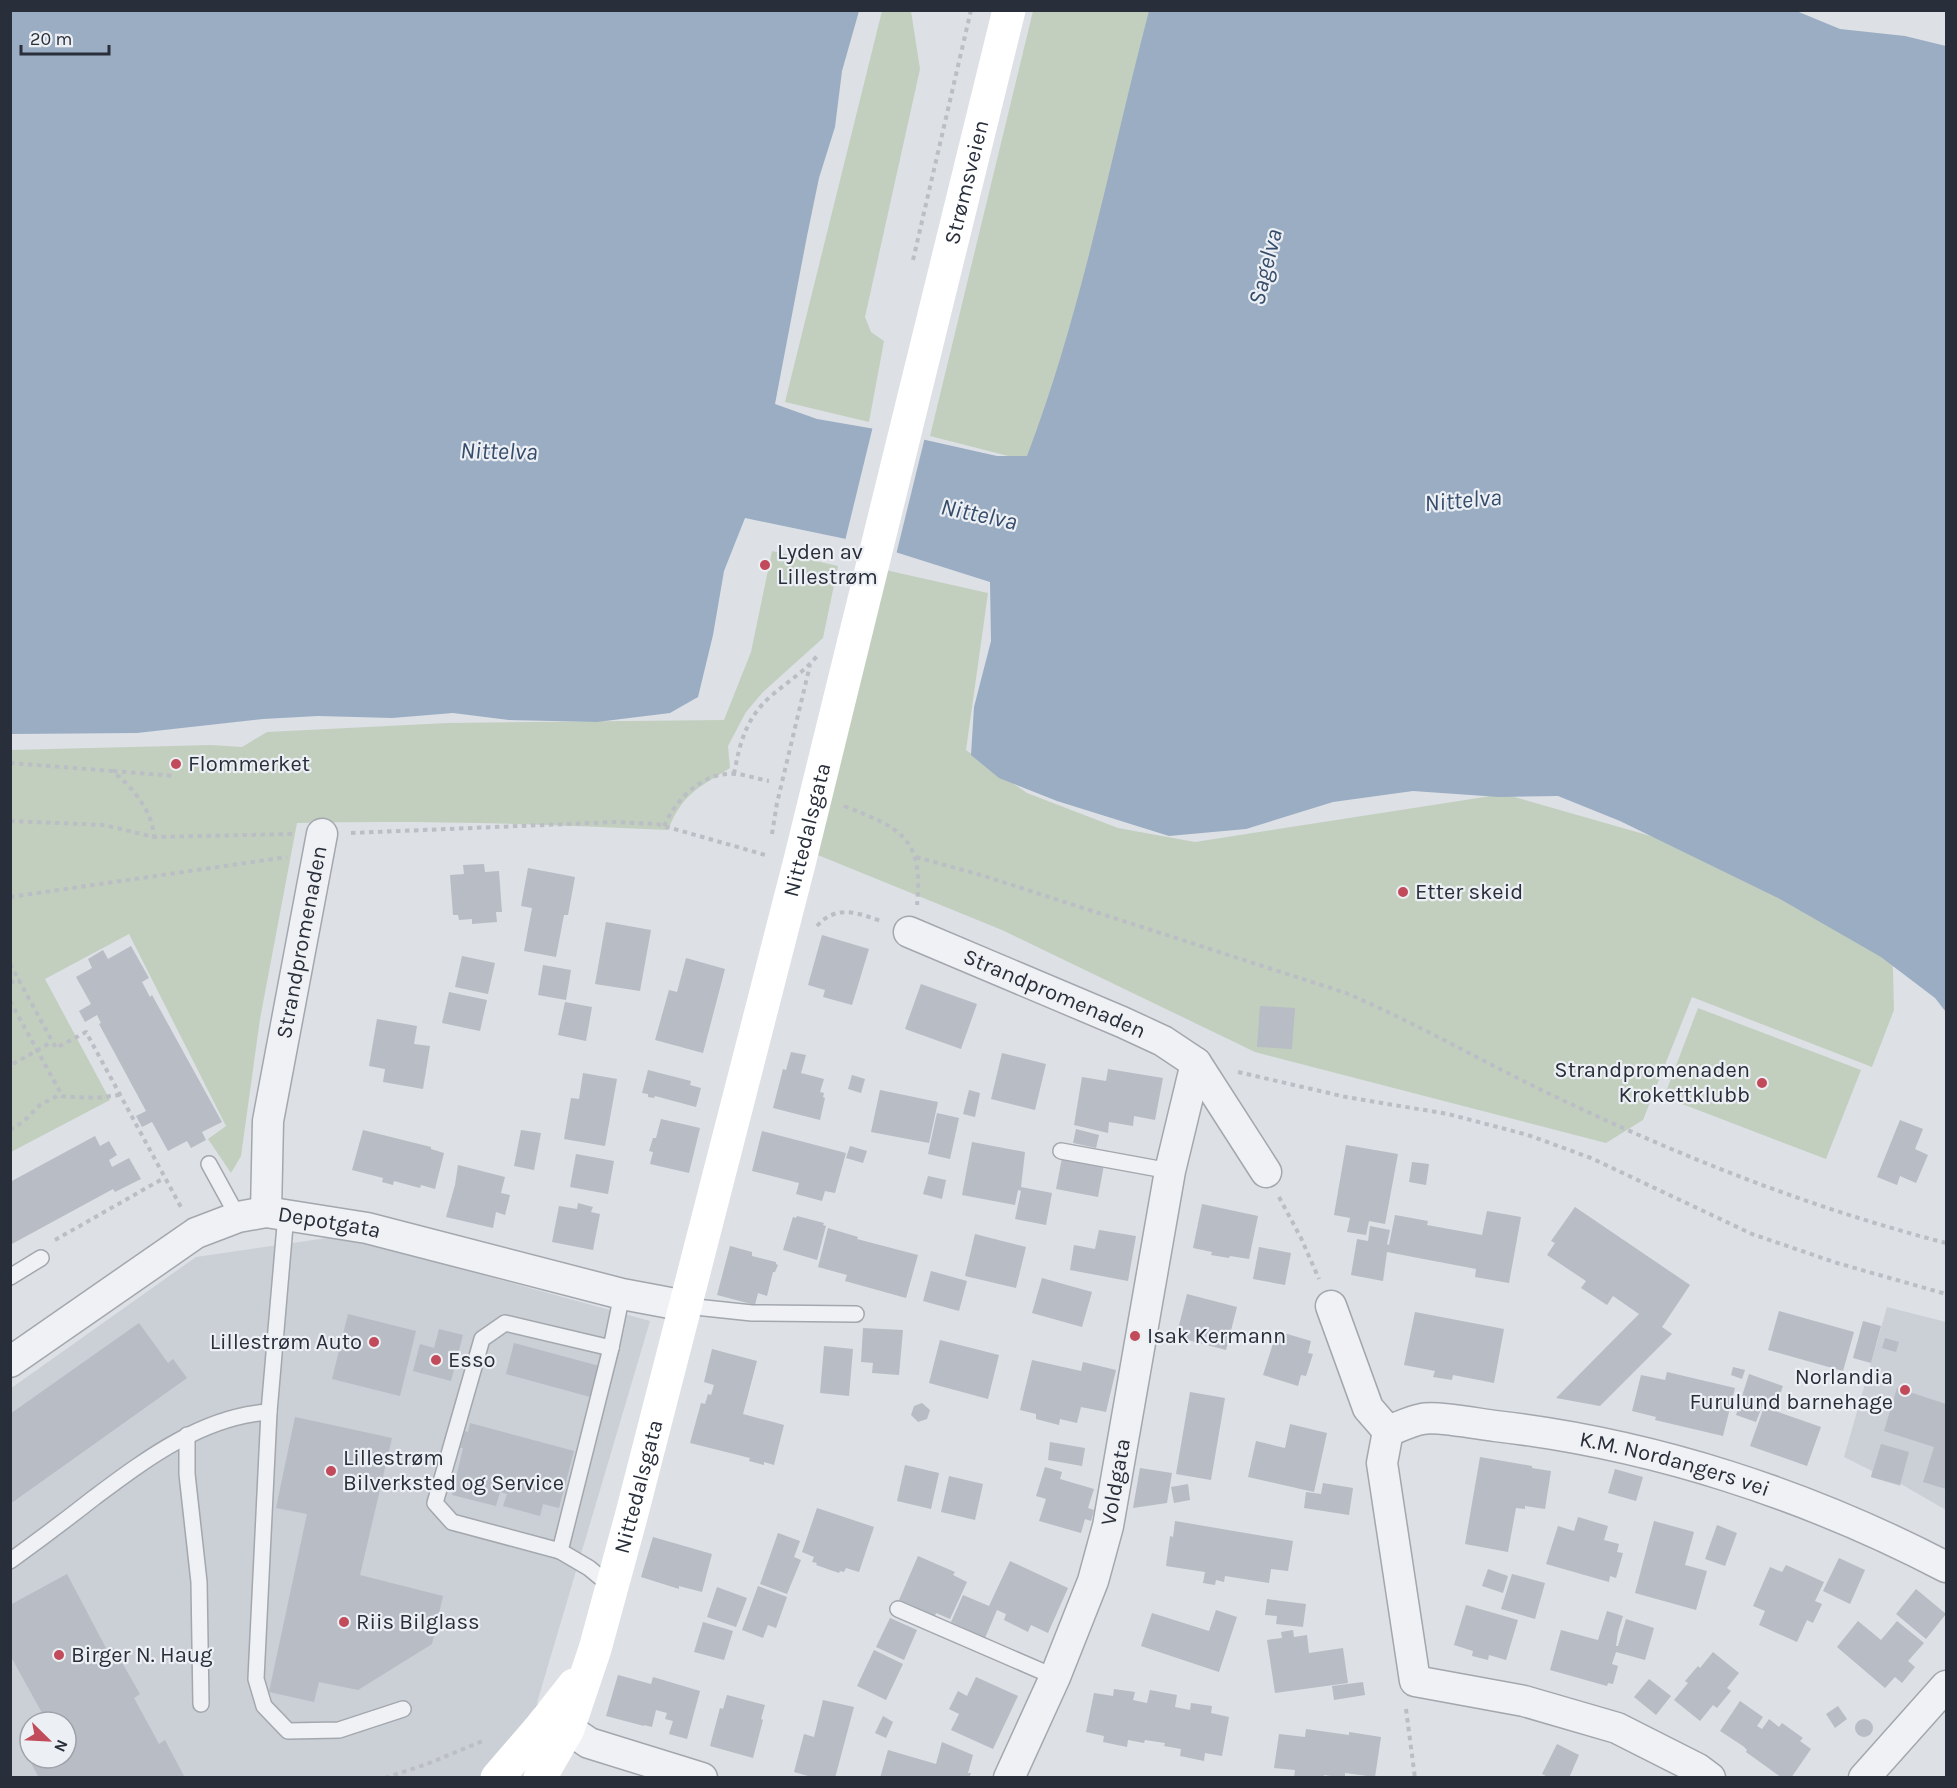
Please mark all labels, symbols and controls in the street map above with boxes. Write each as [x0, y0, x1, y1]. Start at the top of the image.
scale bar [21, 18, 110, 56]
text: 20 m [30, 28, 72, 50]
street label: Strømsveien [939, 117, 994, 247]
water label: Sagelva [1242, 226, 1288, 308]
water label: Nittelva [460, 436, 538, 466]
water label: Nittelva [1423, 483, 1503, 517]
water label: Nittelva [938, 492, 1020, 536]
place label: Lyden av Lillestrøm [777, 539, 878, 590]
marker: Lyden av Lillestrøm [758, 558, 772, 572]
place label: Flommerket [188, 751, 310, 777]
marker: Flommerket [169, 757, 183, 771]
street label: Nittedalsgata [778, 760, 836, 900]
street label: Strandpromenaden [271, 844, 333, 1041]
place label: Etter skeid [1415, 879, 1523, 905]
marker: Etter skeid [1396, 885, 1410, 899]
street label: Strandpromenaden [959, 943, 1150, 1044]
place label: Strandpromenaden Krokettklubb [1554, 1057, 1750, 1108]
marker: Strandpromenaden Krokettklubb [1755, 1076, 1769, 1090]
street label: Depotgata [276, 1201, 384, 1244]
place label: Isak Kermann [1147, 1323, 1286, 1349]
place label: Lillestrøm Auto [210, 1329, 362, 1355]
marker: Isak Kermann [1128, 1329, 1142, 1343]
marker: Lillestrøm Auto [367, 1335, 381, 1349]
place label: Esso [448, 1347, 496, 1373]
marker: Esso [429, 1353, 443, 1367]
place label: Norlandia Furulund barnehage [1690, 1364, 1893, 1415]
marker: Norlandia Furulund barnehage [1898, 1383, 1912, 1397]
street label: Nittedalsgata [609, 1417, 668, 1556]
street label: K.M. Nordangers vei [1577, 1426, 1773, 1502]
street label: Voldgata [1095, 1436, 1136, 1527]
place label: Lillestrøm Bilverksted og Service [343, 1445, 564, 1496]
marker: Lillestrøm Bilverksted og Service [324, 1464, 338, 1478]
place label: Riis Bilglass [356, 1609, 480, 1635]
marker: Riis Bilglass [337, 1615, 351, 1629]
place label: Birger N. Haug [71, 1642, 213, 1668]
marker: Birger N. Haug [52, 1648, 66, 1662]
north arrow [18, 1710, 78, 1770]
text: N [50, 1737, 72, 1755]

